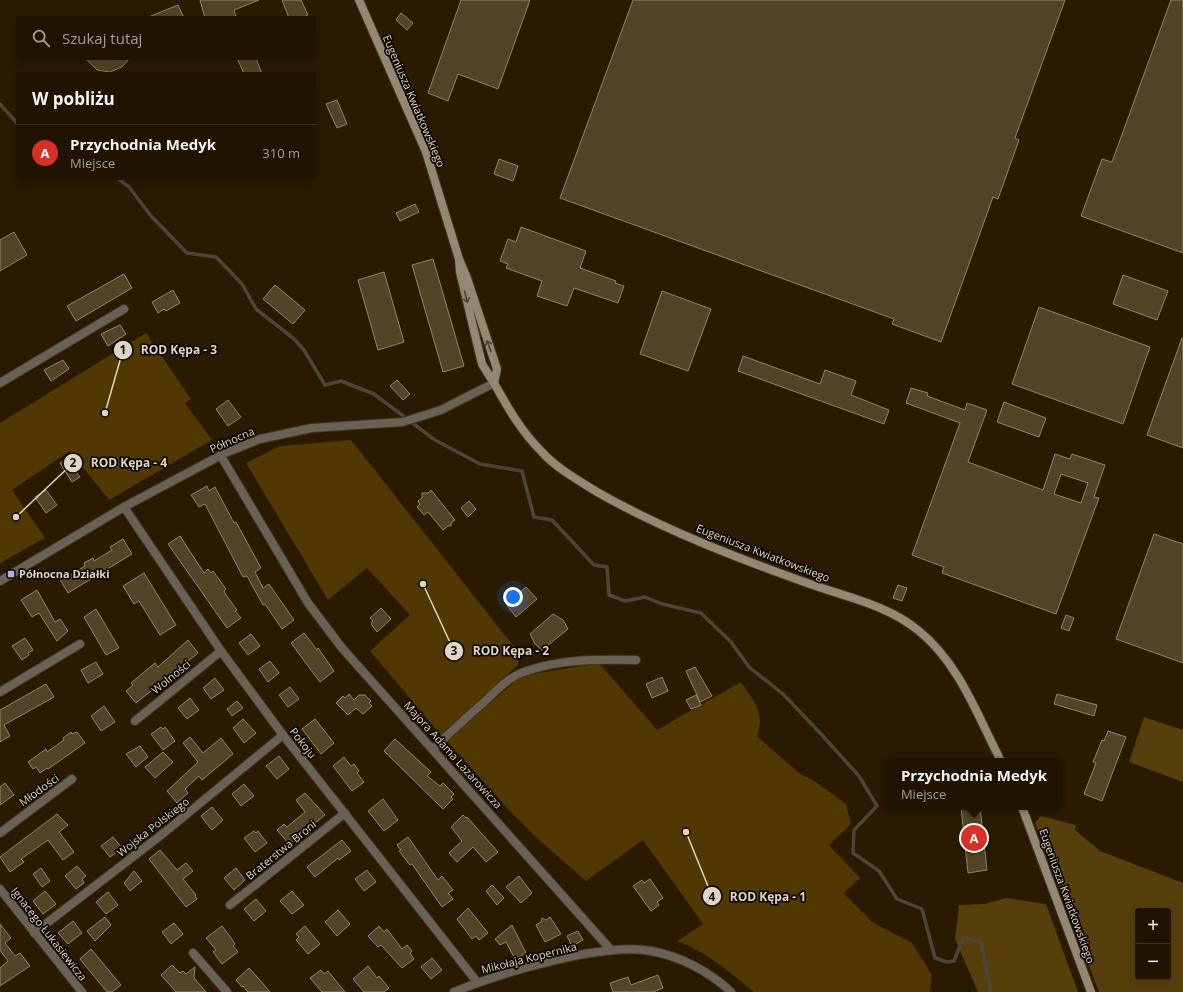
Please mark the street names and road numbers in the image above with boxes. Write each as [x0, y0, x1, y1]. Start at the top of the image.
street label: Eugeniusza Kwiatkowskiego [380, 32, 449, 170]
street label: Północna [207, 423, 257, 456]
street label: Eugeniusza Kwiatkowskiego [694, 520, 833, 585]
street label: Wolności [148, 656, 193, 697]
street label: Majora Adama Lazarowicza [401, 698, 506, 812]
street label: Pokoju [287, 724, 320, 761]
street label: Młodości [16, 770, 62, 809]
street label: Wojska Polskiego [113, 793, 192, 860]
street label: Braterstwa Broni [242, 816, 319, 883]
street label: Eugeniusza Kwiatkowskiego [1036, 826, 1099, 966]
street label: Ignacego Łukasiewicza [8, 884, 91, 984]
street label: Mikołaja Kopernika [480, 938, 578, 977]

